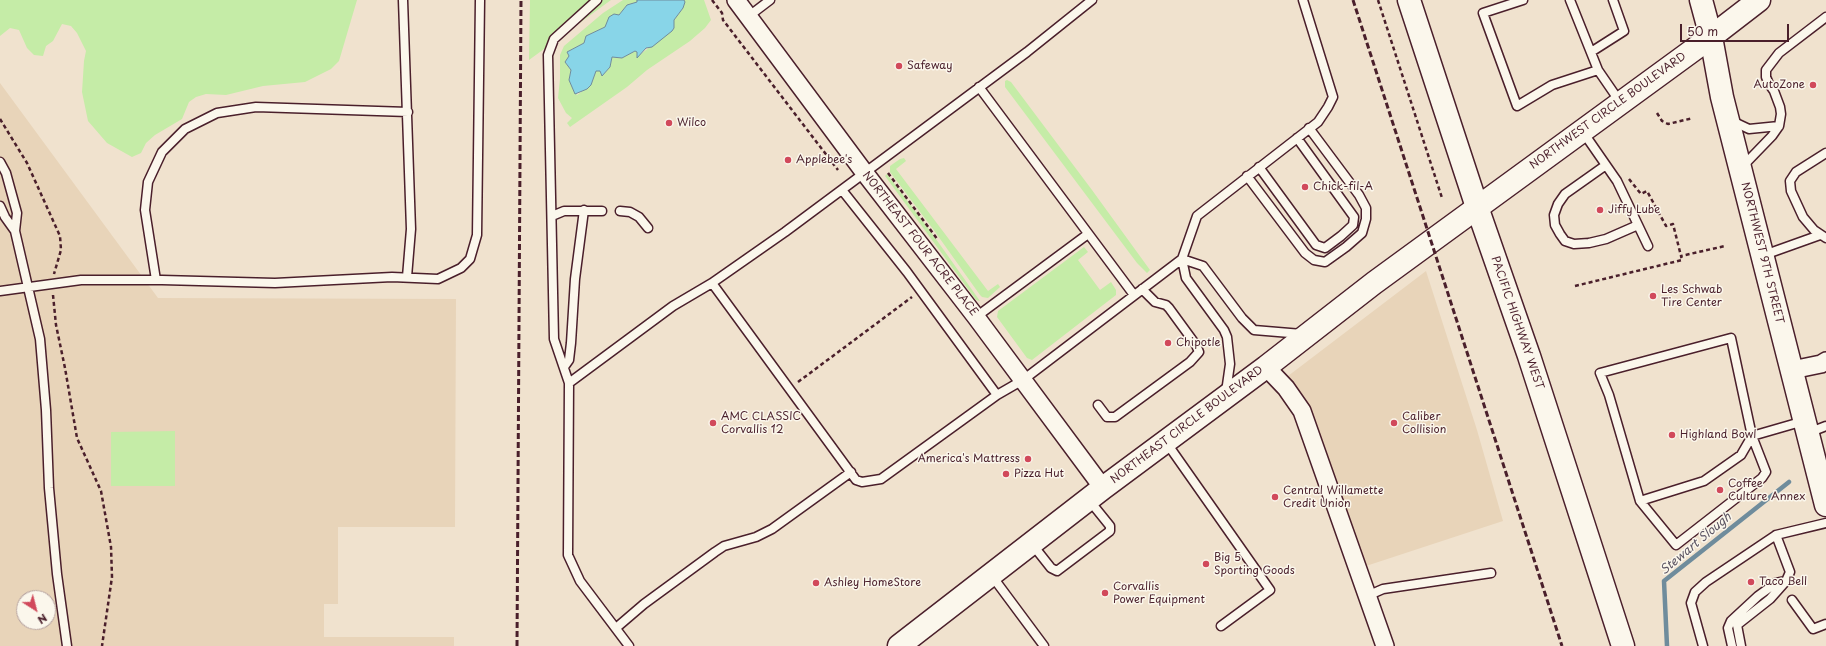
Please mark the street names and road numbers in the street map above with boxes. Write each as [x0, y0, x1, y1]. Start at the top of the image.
street label: NORTHWEST CIRCLE BOULEVARD [1527, 50, 1689, 172]
street label: NORTHEAST FOUR ACRE PLACE [859, 169, 981, 319]
street label: NORTHWEST 9TH STREET [1738, 181, 1786, 325]
street label: PACIFIC HIGHWAY WEST [1488, 255, 1546, 391]
street label: NORTHEAST CIRCLE BOULEVARD [1108, 363, 1266, 487]

